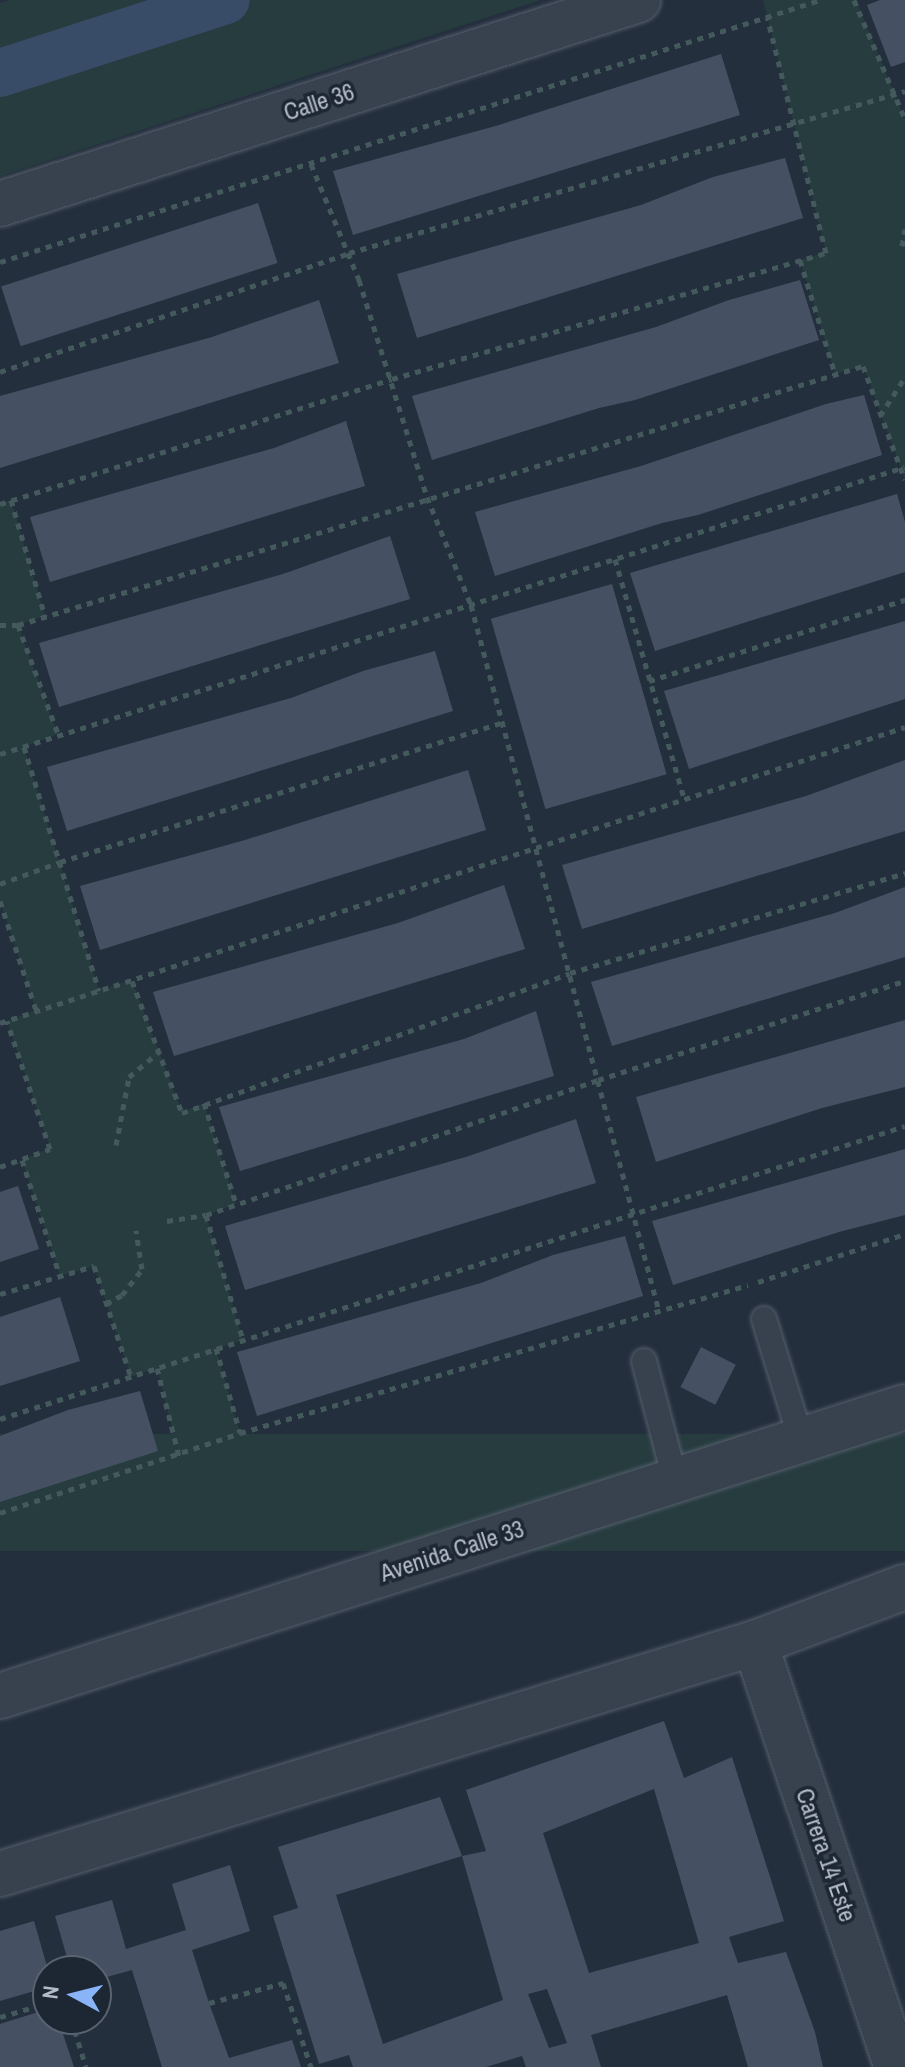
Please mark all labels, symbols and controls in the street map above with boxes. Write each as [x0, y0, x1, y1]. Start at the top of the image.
street label: Calle 36 [280, 77, 358, 127]
street label: Avenida Calle 33 [376, 1514, 528, 1588]
street label: Carrera 14 Este [790, 1785, 862, 1925]
north arrow [32, 1955, 112, 2035]
text: N [34, 1984, 66, 2001]

